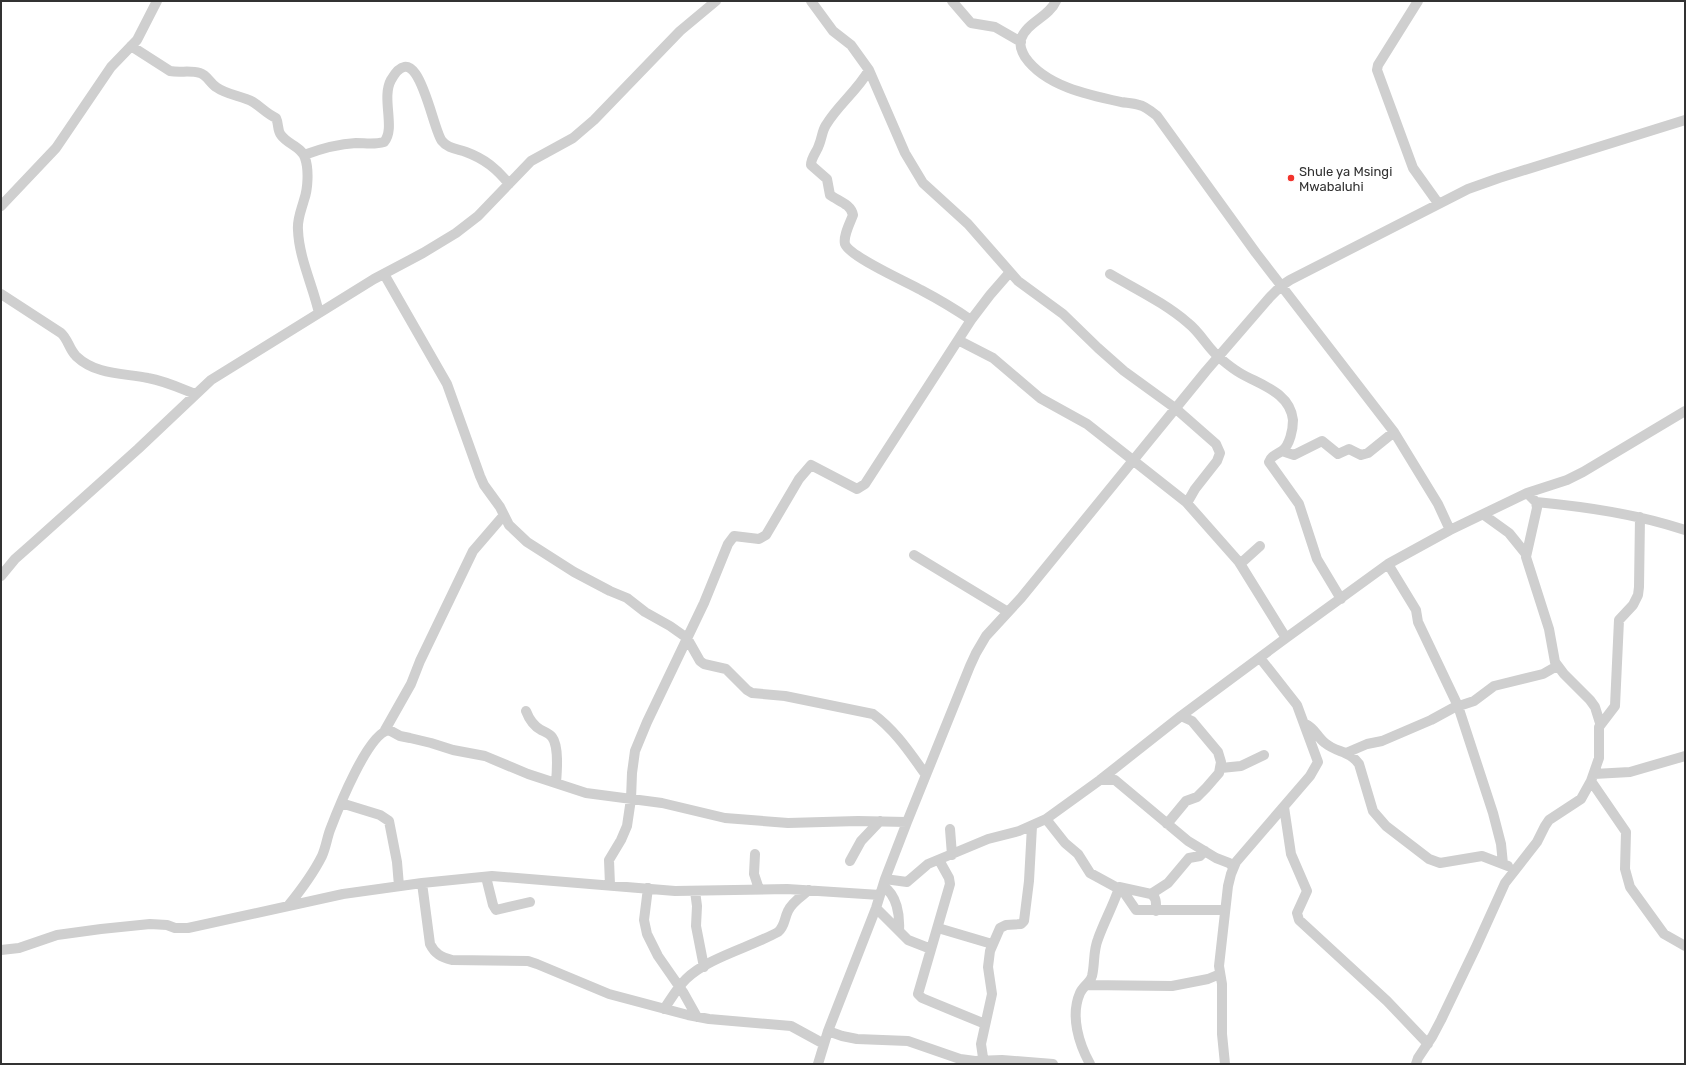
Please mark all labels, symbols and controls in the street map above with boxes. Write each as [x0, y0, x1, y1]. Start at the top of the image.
place label: Shule ya Msingi Mwabaluhi [1299, 164, 1392, 194]
marker: Shule ya Msingi Mwabaluhi [1286, 173, 1296, 183]

